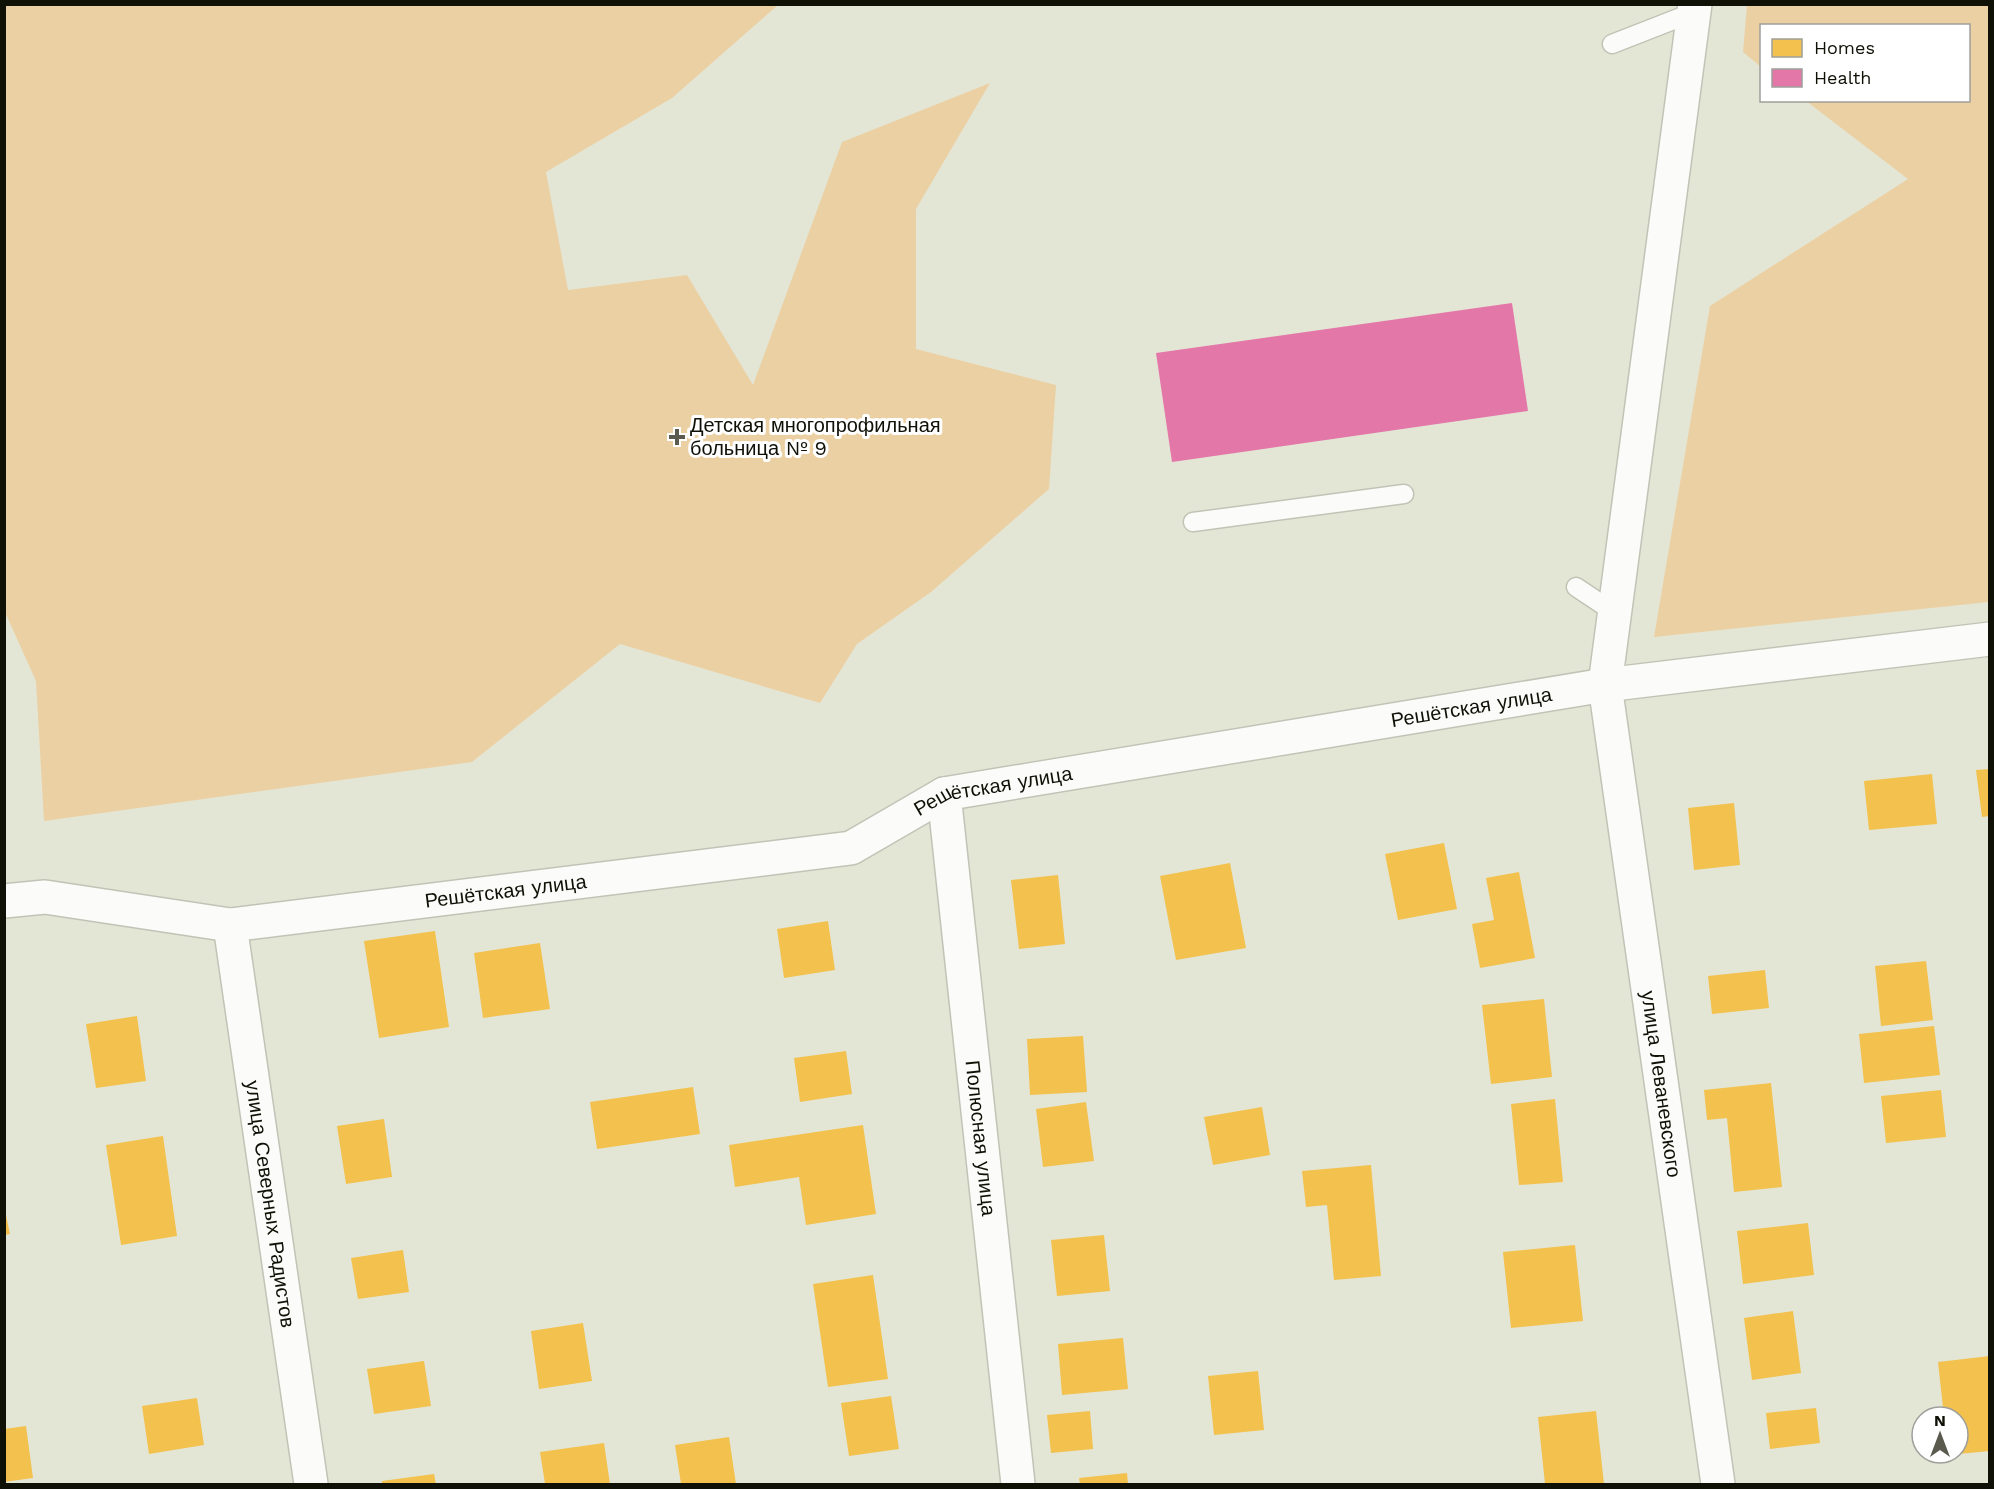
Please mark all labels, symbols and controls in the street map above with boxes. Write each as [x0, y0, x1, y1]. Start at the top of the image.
legend [1760, 24, 1970, 102]
text: Homes [1814, 37, 1875, 58]
text: Health [1814, 67, 1871, 88]
place label: Детская многопрофильная больница № 9 [690, 413, 941, 460]
marker: Детская многопрофильная больница № 9 [668, 428, 686, 446]
street label: Решётская улица [1389, 682, 1554, 732]
street label: Решётская улица [909, 761, 1075, 821]
street label: Решётская улица [423, 869, 589, 913]
street label: улица Леваневского [1636, 989, 1687, 1179]
street label: Полюсная улица [961, 1059, 1001, 1218]
street label: улица Северных Радистов [241, 1079, 300, 1329]
north arrow [1910, 1405, 1970, 1465]
text: N [1934, 1411, 1946, 1430]

